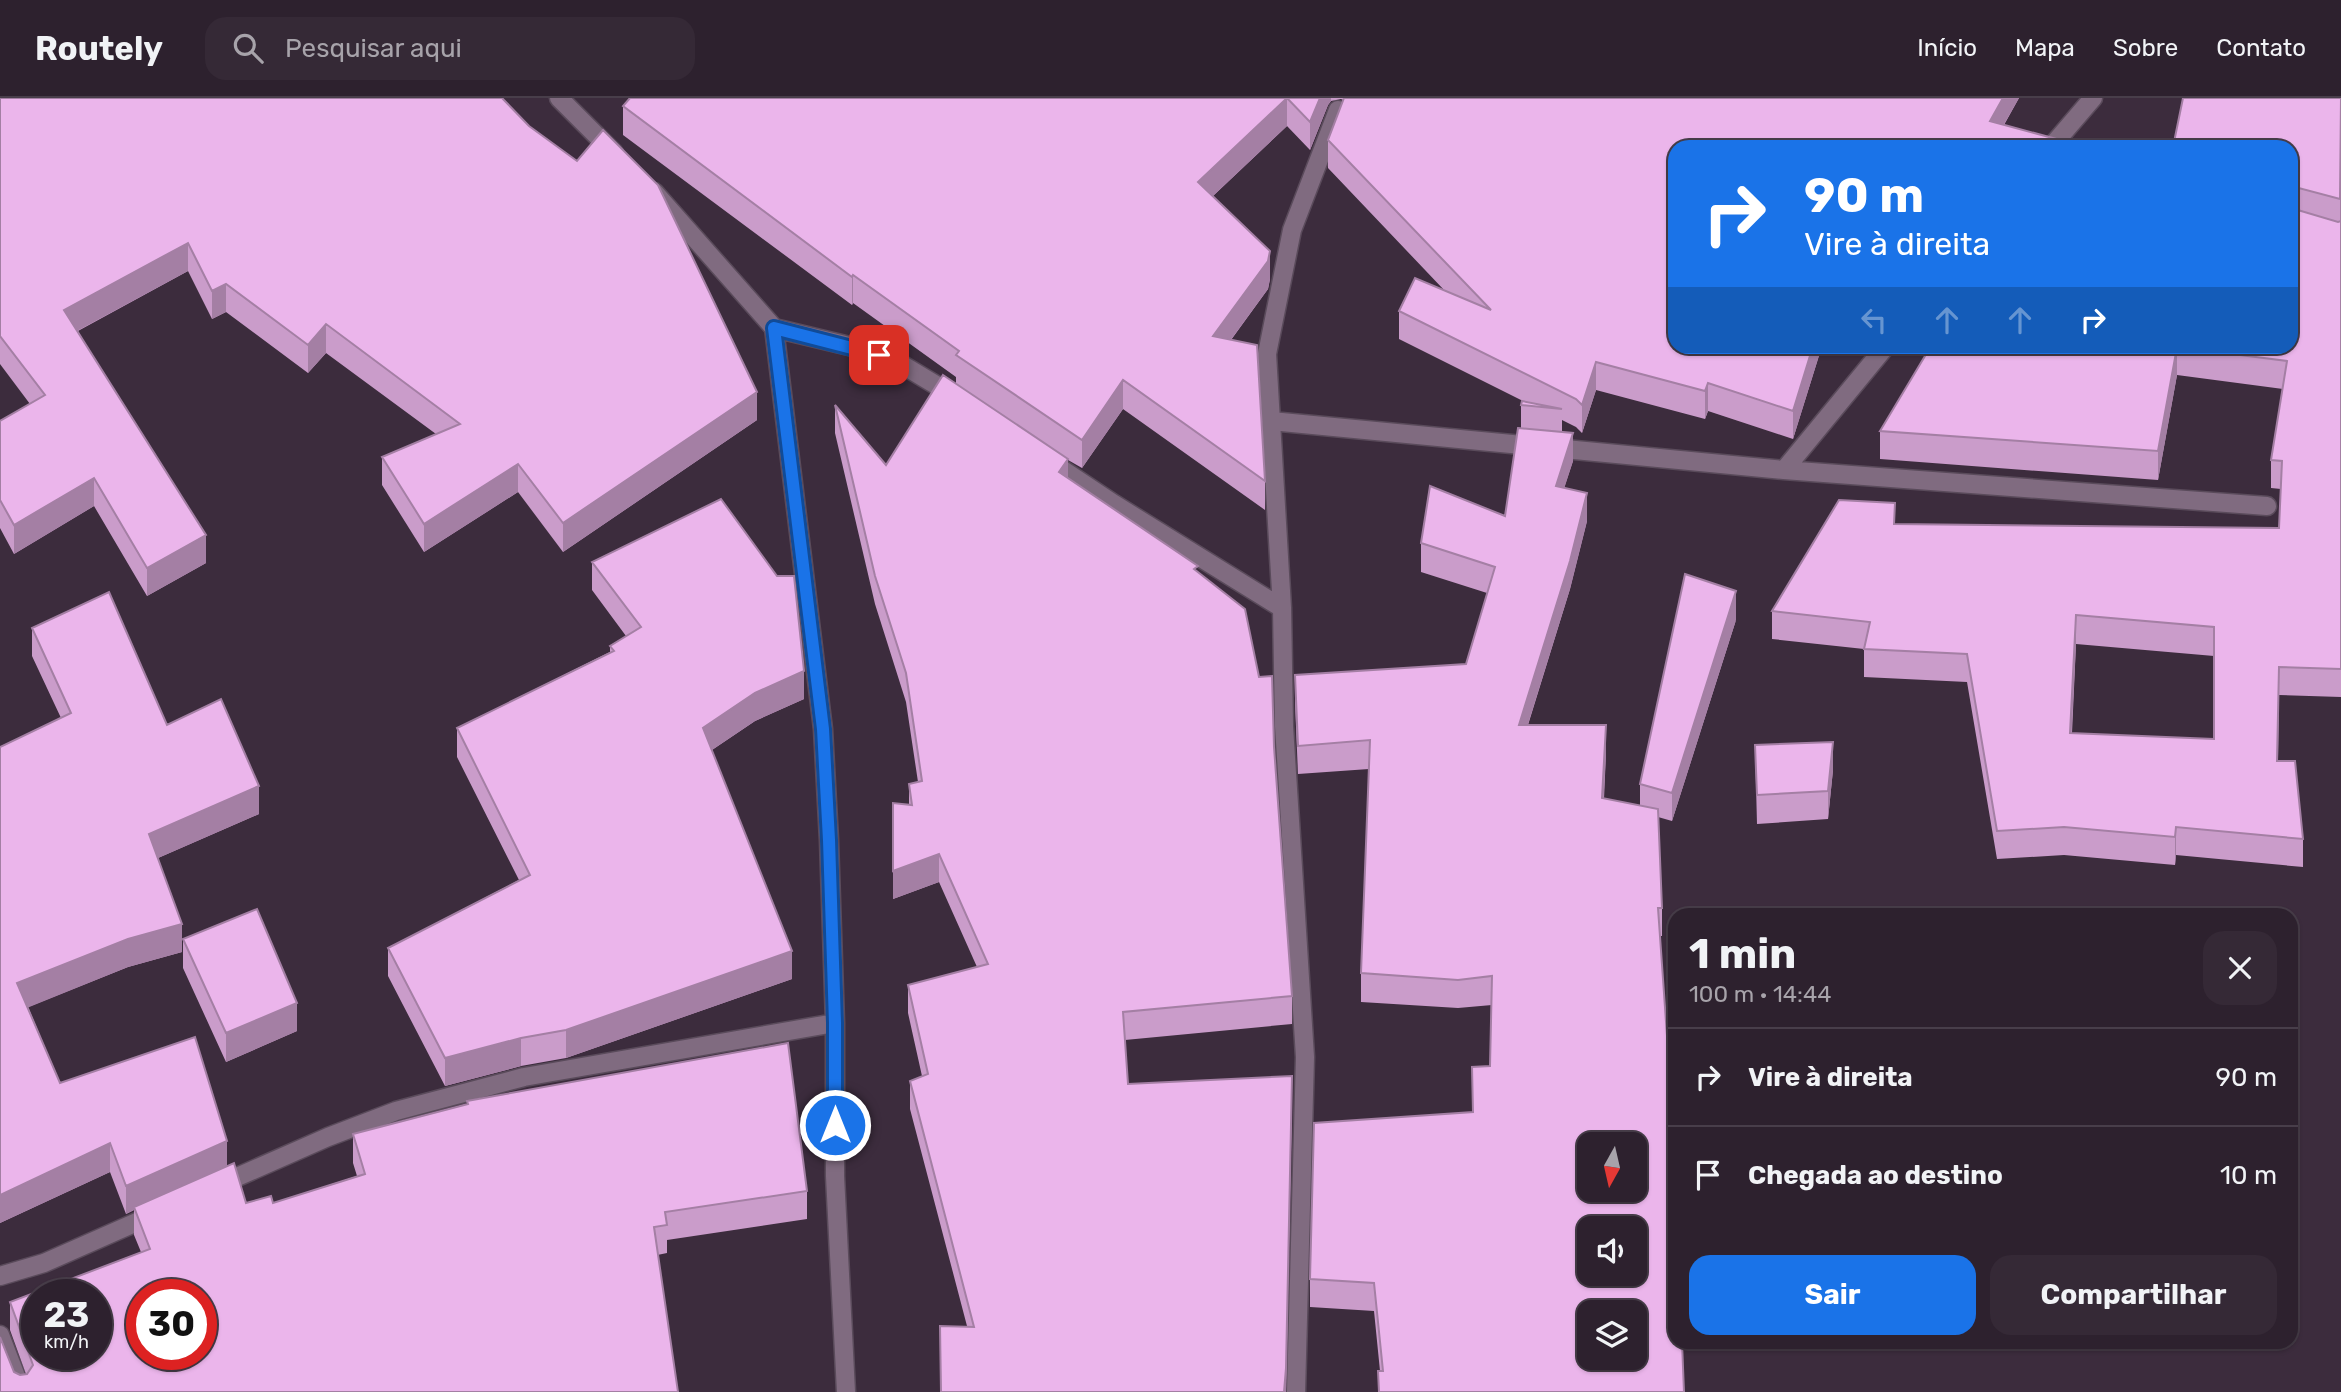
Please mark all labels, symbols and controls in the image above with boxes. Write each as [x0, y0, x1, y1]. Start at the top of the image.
search box [205, 17, 695, 80]
text: Routely [35, 29, 163, 68]
icon: search [229, 29, 267, 67]
text: Pesquisar aqui [285, 33, 462, 64]
text: Início [1917, 34, 1977, 62]
text: Mapa [2015, 34, 2075, 62]
text: Sobre [2113, 34, 2178, 62]
text: Contato [2216, 34, 2306, 62]
text: 90 m [1804, 166, 1924, 224]
icon: right [1689, 168, 1780, 259]
text: Vire à direita [1804, 225, 1990, 263]
icon: left [1855, 301, 1893, 339]
icon: ahead [1928, 301, 1966, 339]
icon: ahead [2001, 301, 2039, 339]
icon: right [2074, 301, 2112, 339]
pin [849, 325, 909, 385]
icon: arrive [860, 336, 898, 374]
text: 1 min [1689, 929, 1796, 979]
button: close [2203, 931, 2277, 1005]
text: 100 m · 14:44 [1689, 980, 1832, 1008]
icon: right [1689, 1058, 1727, 1096]
text: Vire à direita [1748, 1062, 1913, 1093]
text: 90 m [2216, 1062, 2277, 1093]
position arrow [798, 1088, 872, 1162]
north arrow [1577, 1132, 1647, 1202]
map controls [1577, 1132, 1647, 1370]
icon: arrive [1689, 1156, 1727, 1194]
text: Chegada ao destino [1748, 1160, 2003, 1191]
text: 10 m [2220, 1160, 2277, 1191]
button: sound [1577, 1216, 1647, 1286]
button: Sair [1689, 1255, 1976, 1335]
button: Compartilhar [1990, 1255, 2277, 1335]
speed limit sign: 30 [126, 1279, 217, 1370]
text: 23 [44, 1294, 89, 1336]
button: layers [1577, 1300, 1647, 1370]
text: km/h [44, 1331, 89, 1353]

